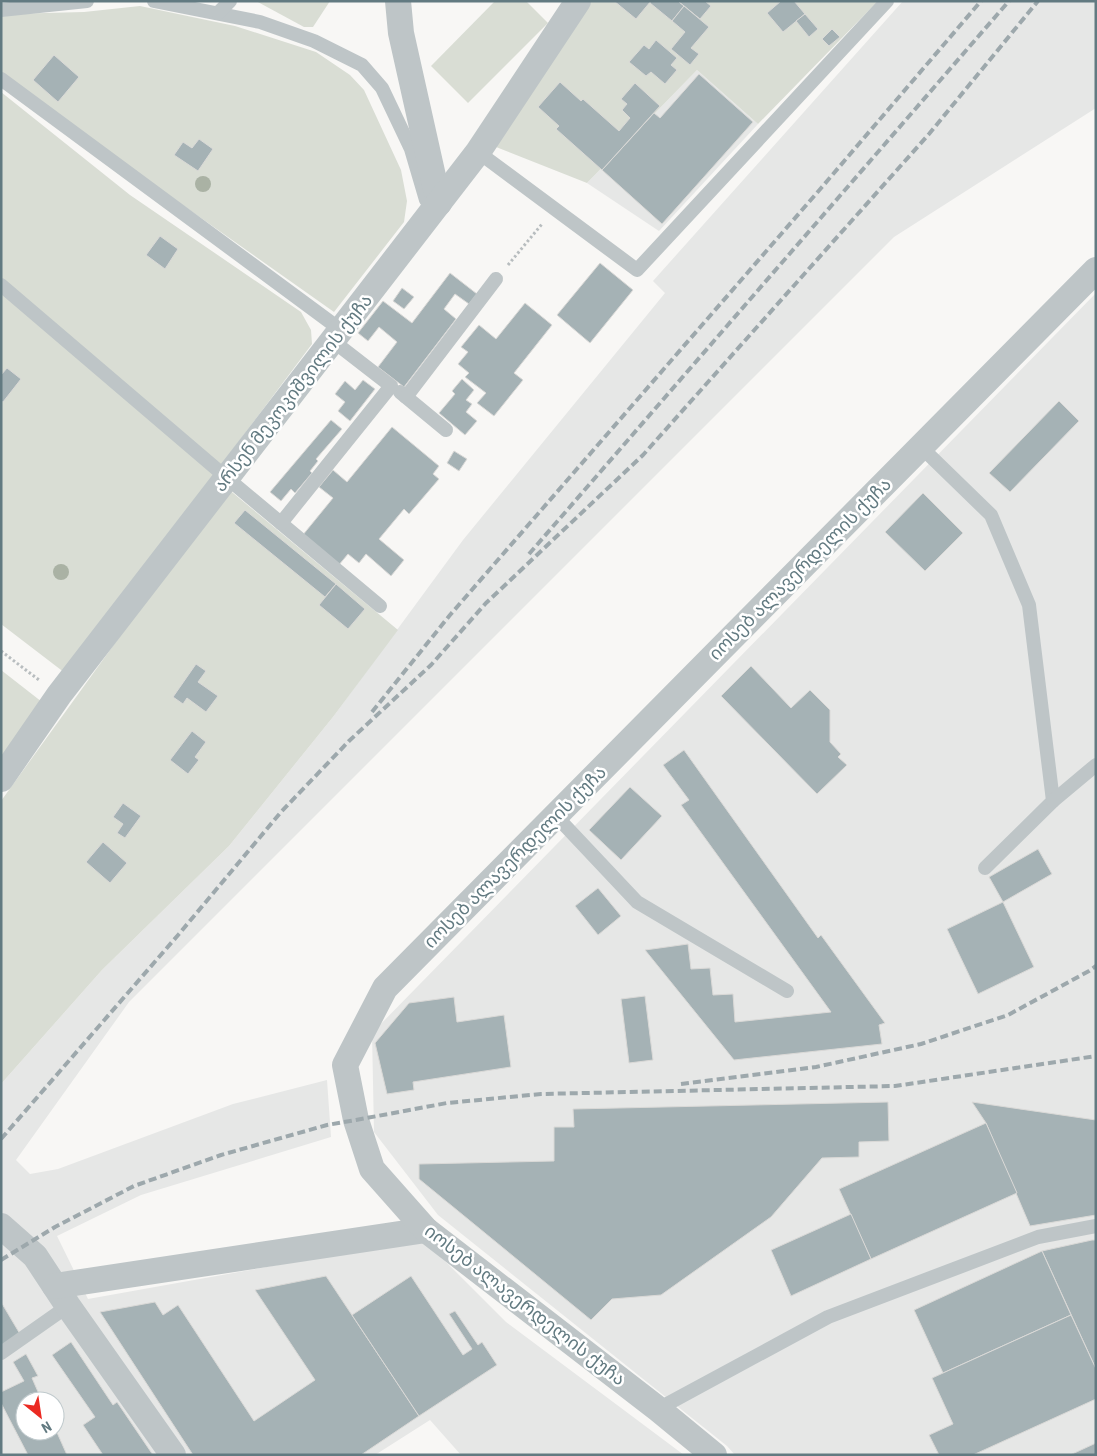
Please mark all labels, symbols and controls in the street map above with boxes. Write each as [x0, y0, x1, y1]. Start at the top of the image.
street label: არსენ მეკოკიშვილის ქუჩა [209, 290, 377, 496]
street label: იოსებ ალავერდელის ქუჩა [704, 473, 896, 665]
street label: იოსებ ალავერდელის ქუჩა [419, 761, 611, 953]
street label: იოსებ ალავერდელის ქუჩა [420, 1220, 630, 1390]
north arrow [15, 1391, 65, 1441]
text: N [39, 1418, 54, 1436]

